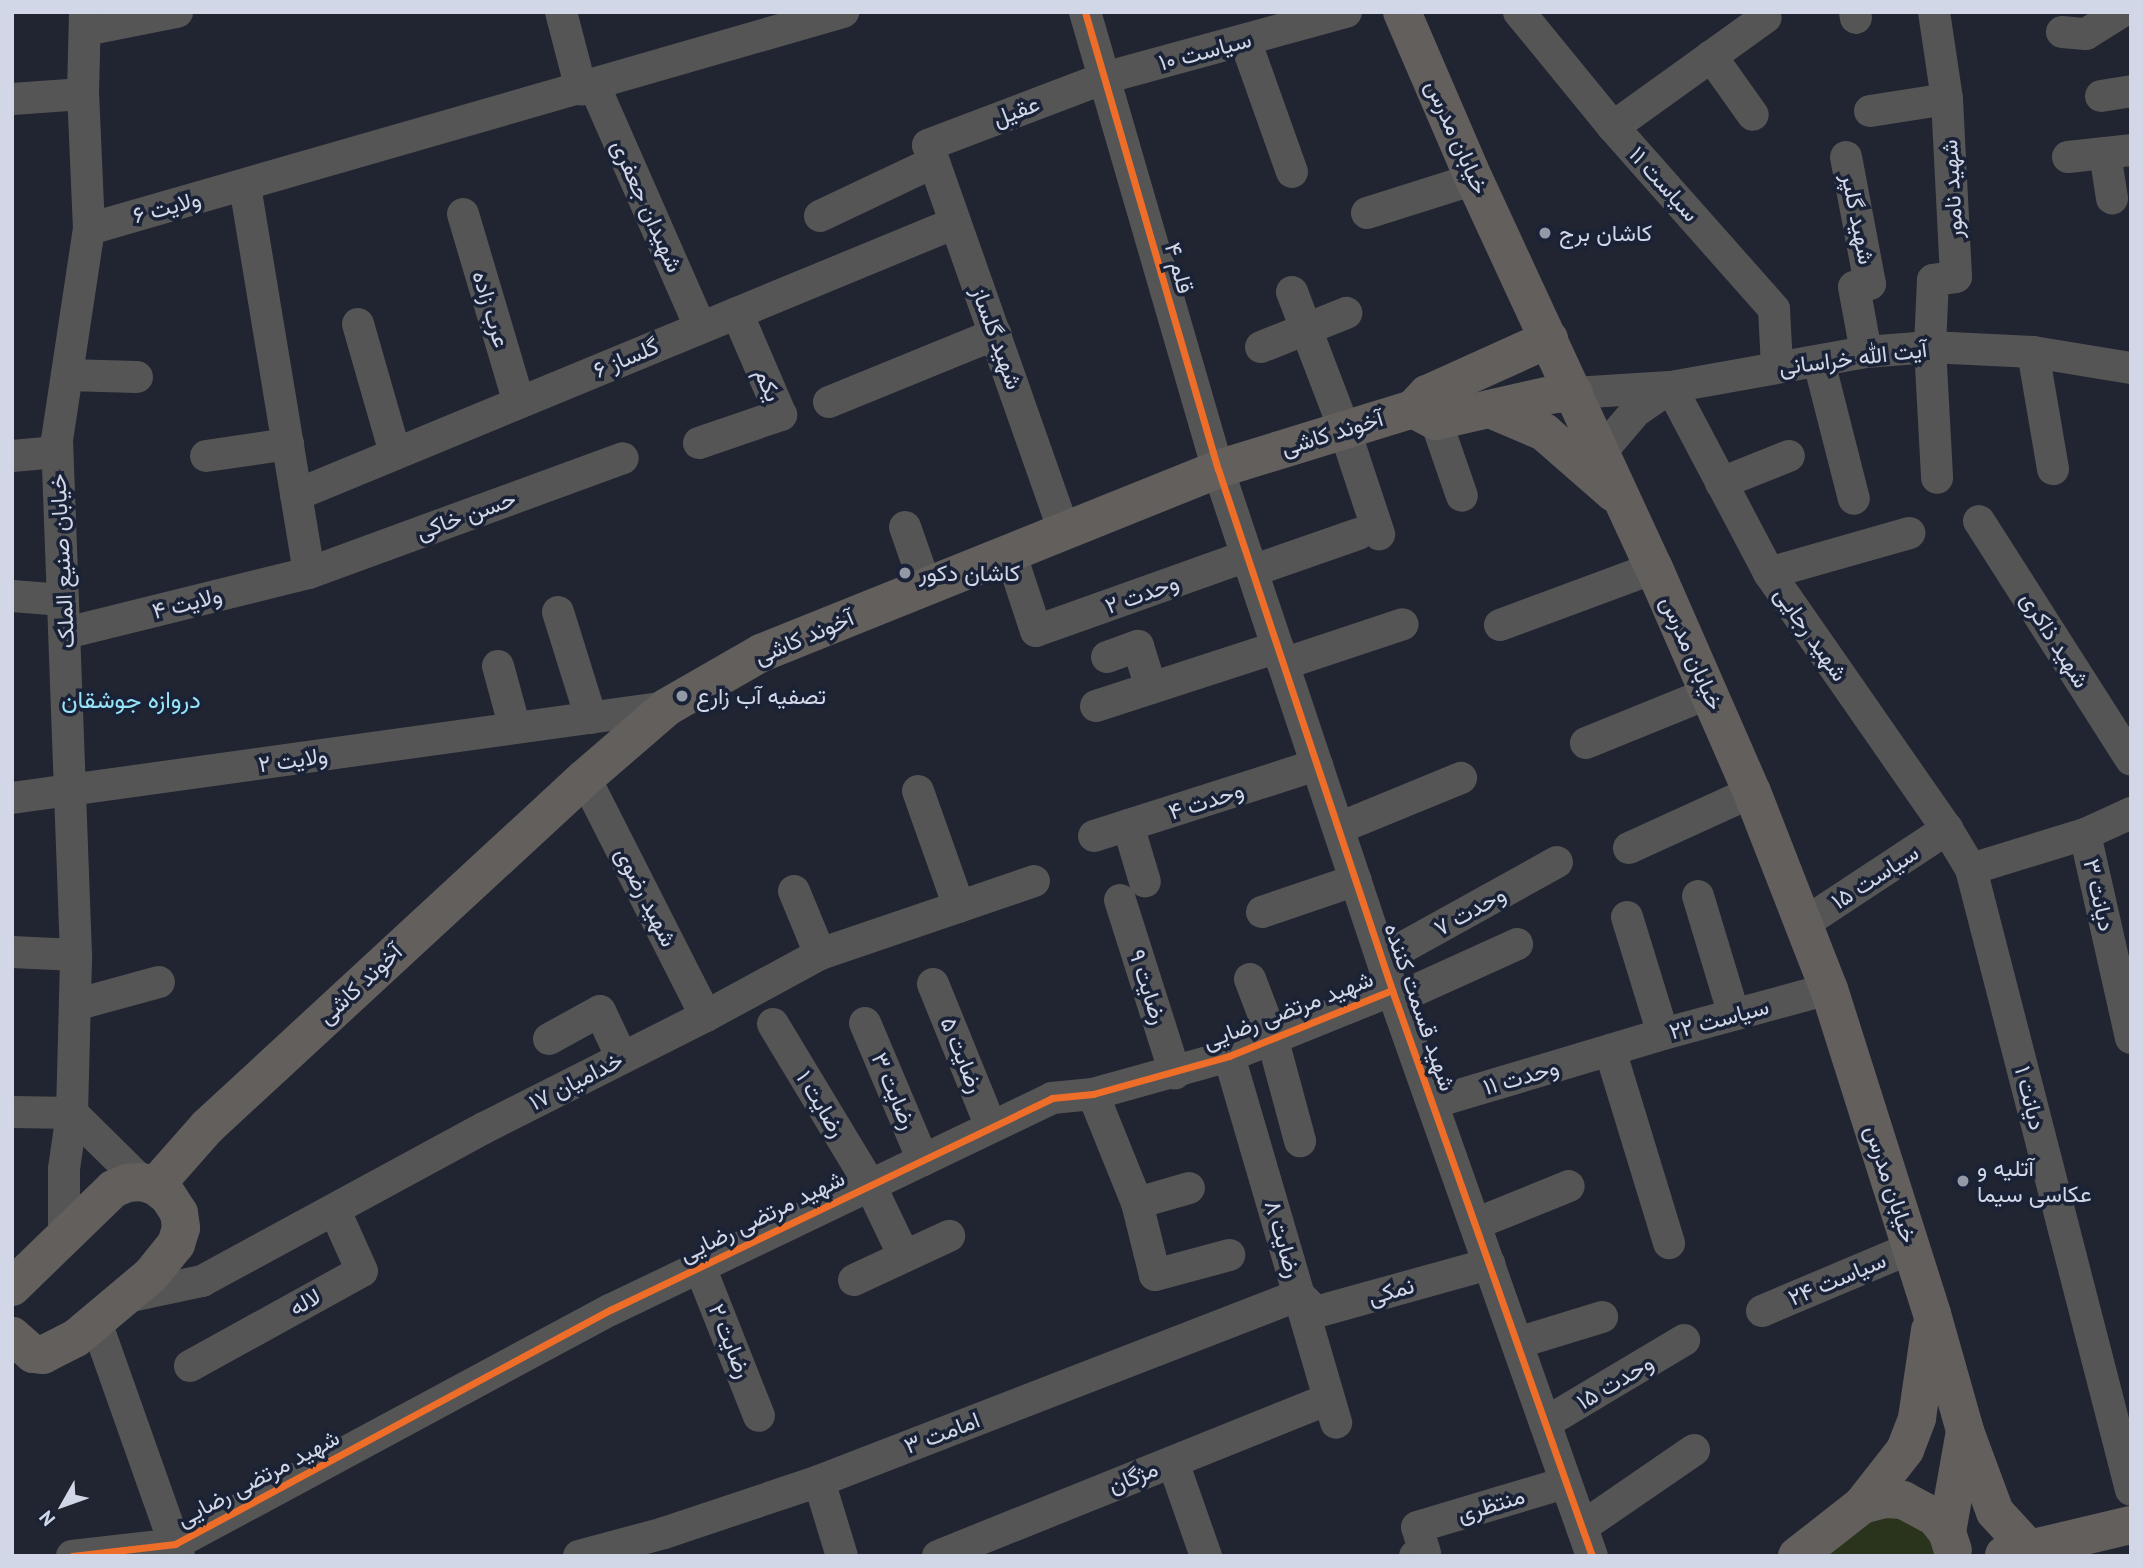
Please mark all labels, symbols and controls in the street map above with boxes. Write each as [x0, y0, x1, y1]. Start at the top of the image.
street label: سیاست ۱۰ [1156, 25, 1254, 77]
street label: خیابان مدرس [1420, 76, 1494, 198]
street label: عقیل [989, 90, 1043, 132]
street label: شهیدان جعفری [605, 135, 689, 277]
street label: شهید نامور [1936, 139, 1968, 239]
street label: سیاست ۱۱ [1623, 141, 1705, 227]
street label: شهید گلپر [1836, 171, 1880, 267]
street label: ولایت ۶ [130, 185, 204, 229]
place label: کاشان برج [1559, 219, 1652, 247]
marker: کاشان برج [1537, 225, 1553, 241]
street label: قلم ۴ [1159, 239, 1199, 297]
street label: عرب زاده [466, 267, 516, 351]
street label: شهید گلساز [966, 283, 1028, 393]
street label: گلساز ۶ [589, 332, 663, 384]
street label: آیت الله خراسانی [1777, 335, 1929, 381]
street label: یکم [749, 364, 787, 406]
street label: آخوند کاشی [1278, 404, 1386, 462]
street label: خیابان صنیع الملک [44, 473, 80, 649]
street label: حسن خاکی [412, 484, 520, 546]
place label: کاشان دکور [919, 559, 1020, 587]
marker: کاشان دکور [897, 565, 913, 581]
street label: وحدت ۲ [1102, 568, 1182, 620]
street label: ولایت ۴ [149, 581, 225, 625]
street label: شهید رجایی [1768, 581, 1854, 687]
street label: شهید ذاکری [2015, 587, 2095, 693]
street label: خیابان مدرس [1655, 592, 1729, 714]
street label: آخوند کاشی [750, 604, 858, 670]
place label: تصفیه آب زارع [696, 682, 826, 710]
district label: دروازه جوشقان [61, 686, 201, 714]
marker: تصفیه آب زارع [674, 688, 690, 704]
street label: ولایت ۲ [256, 741, 330, 779]
street label: وحدت ۴ [1165, 776, 1247, 826]
street label: سیاست ۱۵ [1826, 839, 1924, 915]
street label: شهید رضوی [609, 843, 683, 951]
street label: دیانت ۳ [2077, 856, 2121, 934]
street label: وحدت ۷ [1429, 880, 1511, 942]
street label: شهید قسمت کننده [1378, 919, 1462, 1095]
street label: آخوند کاشی [312, 938, 408, 1030]
street label: رضایت ۹ [1123, 946, 1173, 1028]
street label: شهید مرتضی رضایی [1199, 965, 1377, 1055]
street label: سیاست ۲۲ [1666, 992, 1772, 1046]
street label: رضایت ۵ [934, 1013, 990, 1097]
street label: خدامیان ۱۷ [525, 1046, 627, 1116]
street label: رضایت ۳ [865, 1048, 923, 1134]
street label: وحدت ۱۱ [1480, 1053, 1562, 1101]
street label: دیانت ۱ [2009, 1063, 2051, 1133]
street label: رضایت ۱ [790, 1066, 852, 1142]
street label: خیابان مدرس [1859, 1122, 1923, 1246]
place label: آتلیه و عکاسی سیما [1977, 1154, 2092, 1208]
street label: شهید مرتضی رضایی [675, 1164, 849, 1268]
marker: آتلیه و عکاسی سیما [1955, 1173, 1971, 1189]
street label: رضایت ۸ [1259, 1197, 1307, 1281]
street label: سیاست ۲۴ [1784, 1246, 1890, 1312]
street label: نمکی [1365, 1271, 1417, 1311]
street label: لاله [284, 1282, 326, 1322]
street label: رضایت ۲ [703, 1300, 757, 1382]
street label: وحدت ۱۵ [1572, 1348, 1658, 1416]
street label: امامت ۳ [900, 1406, 984, 1460]
street label: شهید مرتضی رضایی [172, 1423, 344, 1533]
street label: مژگان [1104, 1455, 1162, 1499]
north arrow [28, 1470, 98, 1540]
street label: منتظری [1454, 1482, 1528, 1528]
text: N [34, 1506, 60, 1531]

